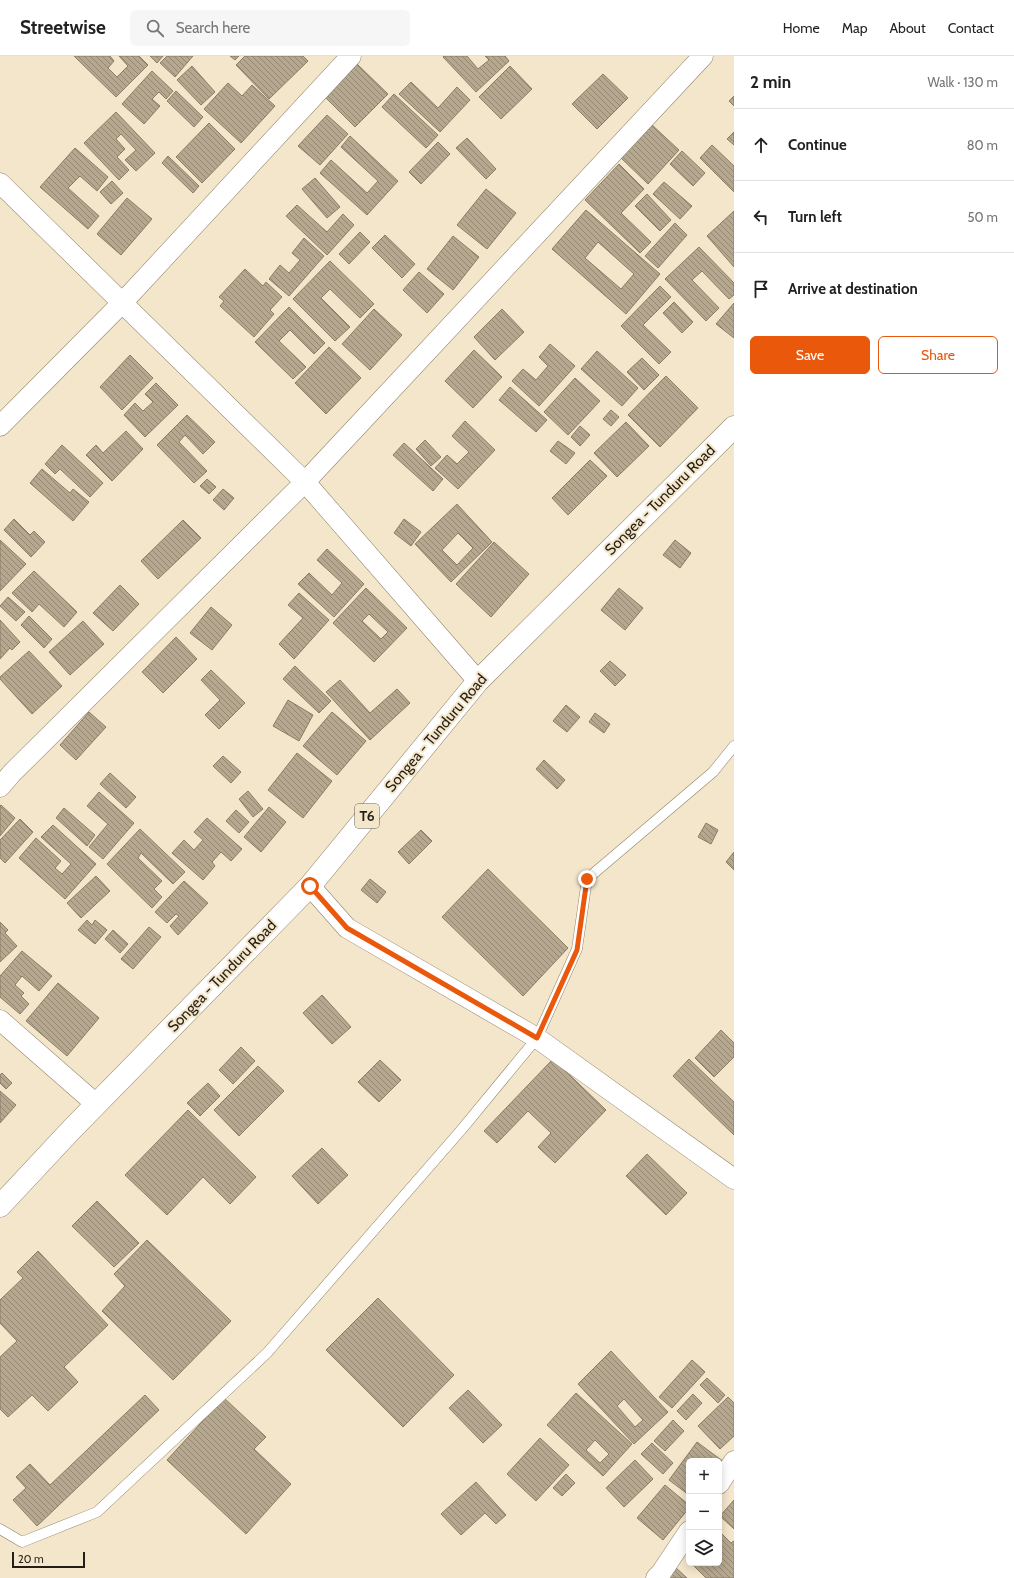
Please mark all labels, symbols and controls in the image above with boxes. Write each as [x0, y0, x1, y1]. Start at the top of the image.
search box [130, 10, 410, 46]
text: Streetwise [20, 16, 106, 39]
icon: search [144, 17, 166, 39]
text: Search here [176, 19, 250, 37]
text: Home [783, 19, 820, 37]
text: Map [842, 19, 867, 37]
text: About [889, 19, 926, 37]
text: Contact [948, 19, 994, 37]
text: 2 min [750, 72, 791, 92]
text: Walk · 130 m [927, 74, 998, 90]
icon: ahead [750, 134, 772, 156]
text: Continue [788, 136, 847, 154]
text: 80 m [967, 137, 998, 153]
icon: left [750, 206, 772, 228]
text: Turn left [788, 208, 842, 226]
text: 50 m [968, 209, 998, 225]
icon: arrive [750, 278, 772, 300]
text: Arrive at destination [788, 280, 918, 298]
button: Save [750, 336, 870, 374]
button: Share [878, 336, 998, 374]
street label: Songea - Tunduru Road [601, 441, 719, 559]
street label: Songea - Tunduru Road [381, 670, 491, 796]
road number: T6 [355, 804, 379, 828]
route end [578, 870, 596, 888]
route start [301, 877, 319, 895]
street label: Songea - Tunduru Road [164, 916, 280, 1036]
map controls [686, 1458, 722, 1566]
button: + [686, 1458, 722, 1494]
button: − [686, 1494, 722, 1530]
button: layers [686, 1530, 722, 1566]
scale bar [12, 1550, 85, 1569]
text: 20 m [18, 1552, 44, 1566]

